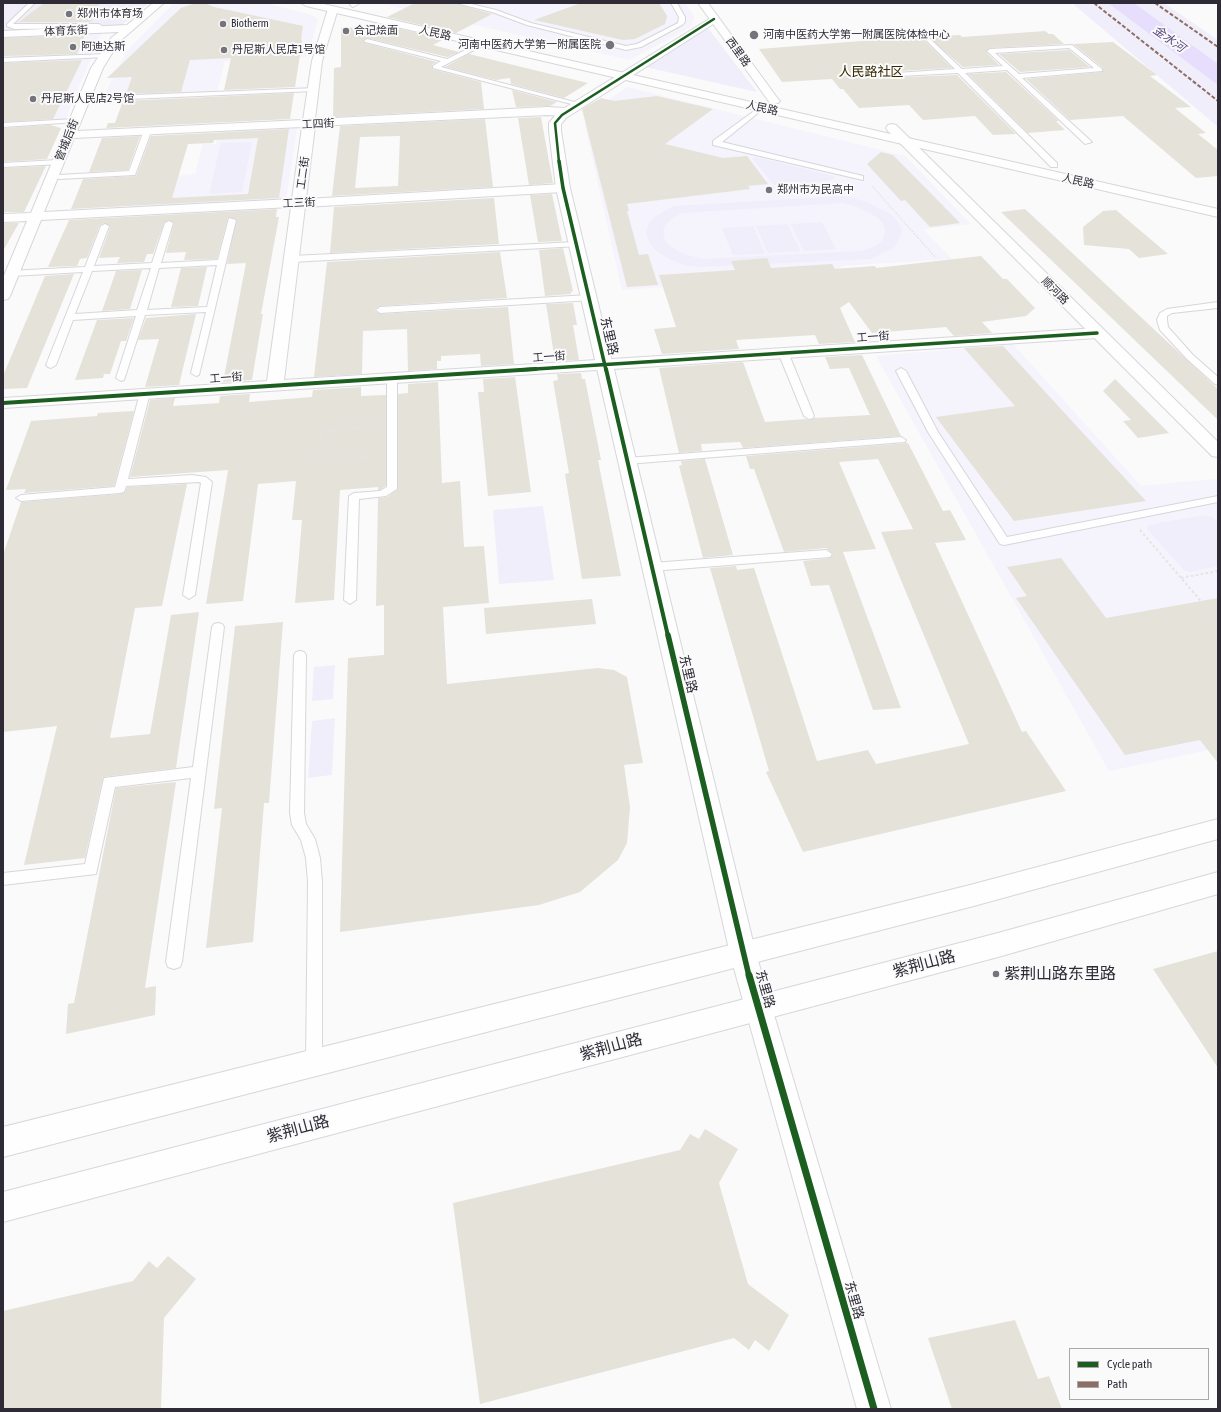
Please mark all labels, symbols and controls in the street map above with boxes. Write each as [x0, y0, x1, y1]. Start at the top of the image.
place label: 郑州市体育场 [77, 7, 143, 21]
marker: 郑州市体育场 [64, 9, 74, 19]
place label: Biotherm [231, 17, 269, 31]
marker: Biotherm [218, 19, 228, 29]
street label: 体育东街 [44, 23, 88, 39]
street label: 人民路 [417, 23, 453, 43]
water label: 金水河 [1150, 23, 1188, 55]
place label: 合记烩面 [354, 24, 398, 38]
marker: 合记烩面 [341, 26, 351, 36]
place label: 河南中医药大学第一附属医院体检中心 [763, 28, 950, 42]
marker: 河南中医药大学第一附属医院体检中心 [748, 29, 760, 41]
street label: 西里路 [723, 35, 753, 69]
place label: 河南中医药大学第一附属医院 [458, 38, 601, 52]
marker: 河南中医药大学第一附属医院 [604, 39, 616, 51]
place label: 阿迪达斯 [81, 40, 125, 54]
marker: 阿迪达斯 [68, 42, 78, 52]
place label: 丹尼斯人民店1号馆 [232, 43, 325, 57]
marker: 丹尼斯人民店1号馆 [219, 45, 229, 55]
district label: 人民路社区 [839, 64, 903, 80]
place label: 丹尼斯人民店2号馆 [41, 92, 134, 106]
marker: 丹尼斯人民店2号馆 [28, 94, 38, 104]
street label: 人民路 [744, 98, 780, 118]
street label: 管城后街 [53, 117, 81, 163]
street label: 工四街 [301, 117, 335, 131]
street label: 工二街 [294, 156, 312, 190]
street label: 人民路 [1060, 171, 1096, 191]
place label: 郑州市为民高中 [777, 183, 854, 197]
marker: 郑州市为民高中 [764, 185, 774, 195]
street label: 工三街 [282, 196, 316, 210]
street label: 顺河路 [1039, 275, 1071, 307]
street label: 东里路 [597, 315, 621, 357]
street label: 工一街 [856, 329, 890, 345]
street label: 工一街 [532, 349, 566, 365]
street label: 工一街 [209, 370, 243, 386]
street label: 东里路 [676, 653, 700, 695]
street label: 紫荆山路 [891, 946, 957, 982]
place label: 紫荆山路东里路 [1004, 964, 1116, 984]
street label: 东里路 [752, 968, 778, 1010]
marker: 紫荆山路东里路 [991, 969, 1001, 979]
street label: 紫荆山路 [578, 1029, 644, 1065]
street label: 紫荆山路 [265, 1111, 331, 1147]
street label: 东里路 [841, 1279, 867, 1321]
legend [1069, 1348, 1209, 1400]
text: Cycle path [1107, 1357, 1152, 1371]
text: Path [1107, 1377, 1128, 1391]

